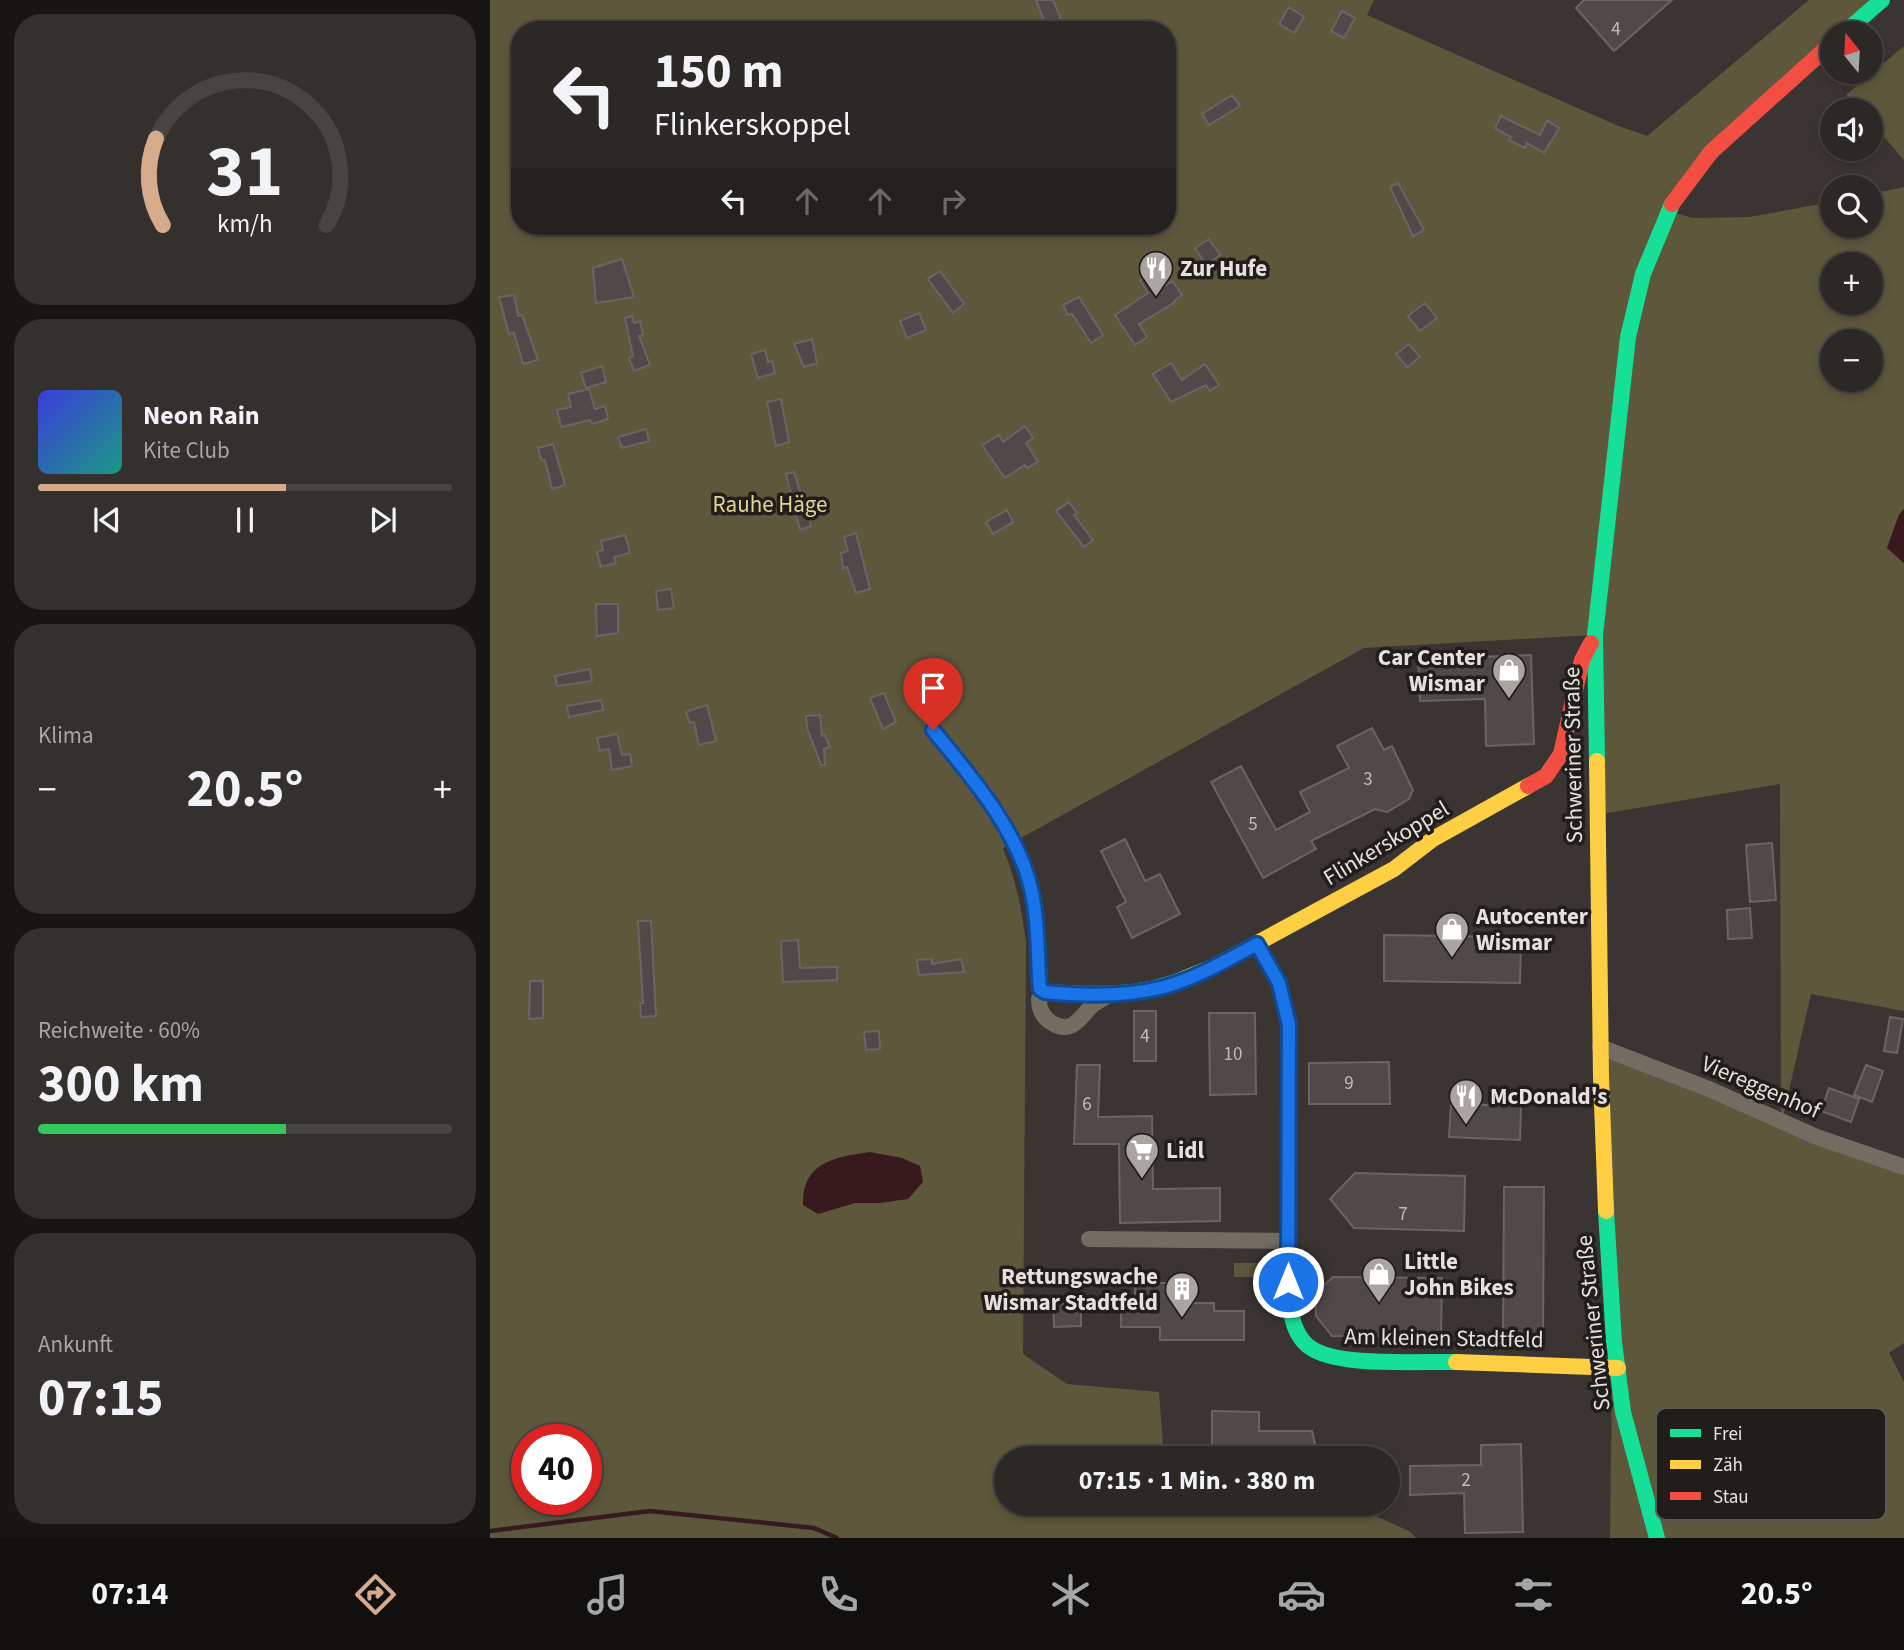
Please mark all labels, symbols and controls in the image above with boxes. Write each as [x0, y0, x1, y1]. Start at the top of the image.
house number: 4 [1611, 16, 1621, 43]
north arrow [1820, 21, 1883, 84]
map controls [1820, 21, 1883, 392]
text: 150 m [654, 37, 783, 107]
icon: left [539, 49, 630, 140]
button: sound [1820, 98, 1883, 161]
text: Flinkerskoppel [654, 102, 851, 148]
text: 31 [207, 121, 283, 225]
button: search [1820, 175, 1883, 238]
icon: left [715, 182, 753, 220]
icon: ahead [788, 182, 826, 220]
icon: ahead [861, 182, 899, 220]
icon: right [934, 182, 972, 220]
text: km/h [217, 206, 273, 242]
restaurant icon: Zur Hufe [1137, 249, 1175, 298]
place label: Zur Hufe [1180, 252, 1267, 285]
button: + [1820, 252, 1883, 315]
button: − [1820, 329, 1883, 392]
text: Neon Rain [143, 397, 260, 434]
text: Kite Club [143, 434, 230, 467]
park label: Rauhe Häge [713, 488, 827, 521]
icon: previous [88, 501, 126, 539]
icon: pause [226, 501, 264, 539]
icon: next [364, 501, 402, 539]
place label: Car Center Wismar [1378, 641, 1486, 700]
shop icon: Car Center Wismar [1490, 651, 1528, 700]
pin [903, 658, 963, 730]
street label: Schweriner Straße [1555, 666, 1591, 844]
icon: arrive [914, 669, 952, 707]
text: Klima [38, 719, 94, 752]
text: 20.5° [187, 753, 303, 827]
text: − [38, 763, 57, 817]
text: + [433, 763, 452, 817]
house number: 3 [1363, 766, 1373, 793]
street label: Flinkerskoppel [1317, 792, 1455, 894]
house number: 5 [1248, 811, 1258, 838]
place label: Autocenter Wismar [1475, 900, 1589, 959]
shop icon: Autocenter Wismar [1433, 910, 1471, 959]
text: Reichweite · 60% [38, 1014, 200, 1047]
house number: 4 [1140, 1023, 1150, 1050]
house number: 10 [1224, 1041, 1242, 1068]
street label: Viereggenhof [1696, 1047, 1827, 1127]
text: 300 km [38, 1048, 204, 1122]
house number: 9 [1344, 1070, 1354, 1097]
restaurant icon: McDonald's [1447, 1077, 1485, 1126]
place label: McDonald's [1490, 1080, 1607, 1113]
house number: 6 [1082, 1091, 1092, 1118]
supermarket icon: Lidl [1123, 1131, 1161, 1180]
place label: Lidl [1166, 1134, 1204, 1167]
house number: 7 [1398, 1201, 1408, 1228]
street label: Schweriner Straße [1567, 1233, 1619, 1413]
position arrow [1251, 1245, 1325, 1319]
place label: Little John Bikes [1404, 1245, 1514, 1304]
shop icon: Little John Bikes [1360, 1255, 1398, 1304]
place label: Rettungswache Wismar Stadtfeld [984, 1260, 1158, 1319]
building icon: Rettungswache Wismar Stadtfeld [1163, 1270, 1201, 1319]
street label: Am kleinen Stadtfeld [1344, 1320, 1544, 1356]
text: Ankunft [38, 1328, 113, 1361]
text: 07:15 [38, 1362, 163, 1436]
legend [1656, 1408, 1886, 1520]
text: Frei [1713, 1421, 1743, 1448]
speed limit sign: 40 [511, 1424, 602, 1515]
text: Zäh [1713, 1452, 1743, 1479]
text: 07:15 · 1 Min. · 380 m [1079, 1462, 1315, 1499]
house number: 2 [1461, 1467, 1471, 1494]
text: Stau [1713, 1484, 1749, 1511]
icon: directions [351, 1570, 400, 1619]
icon: music [583, 1570, 632, 1619]
icon: phone [814, 1570, 863, 1619]
icon: climate [1046, 1570, 1095, 1619]
icon: car [1277, 1570, 1326, 1619]
icon: filters [1509, 1570, 1558, 1619]
text: 07:14 [91, 1571, 168, 1617]
text: 20.5° [1741, 1571, 1813, 1617]

